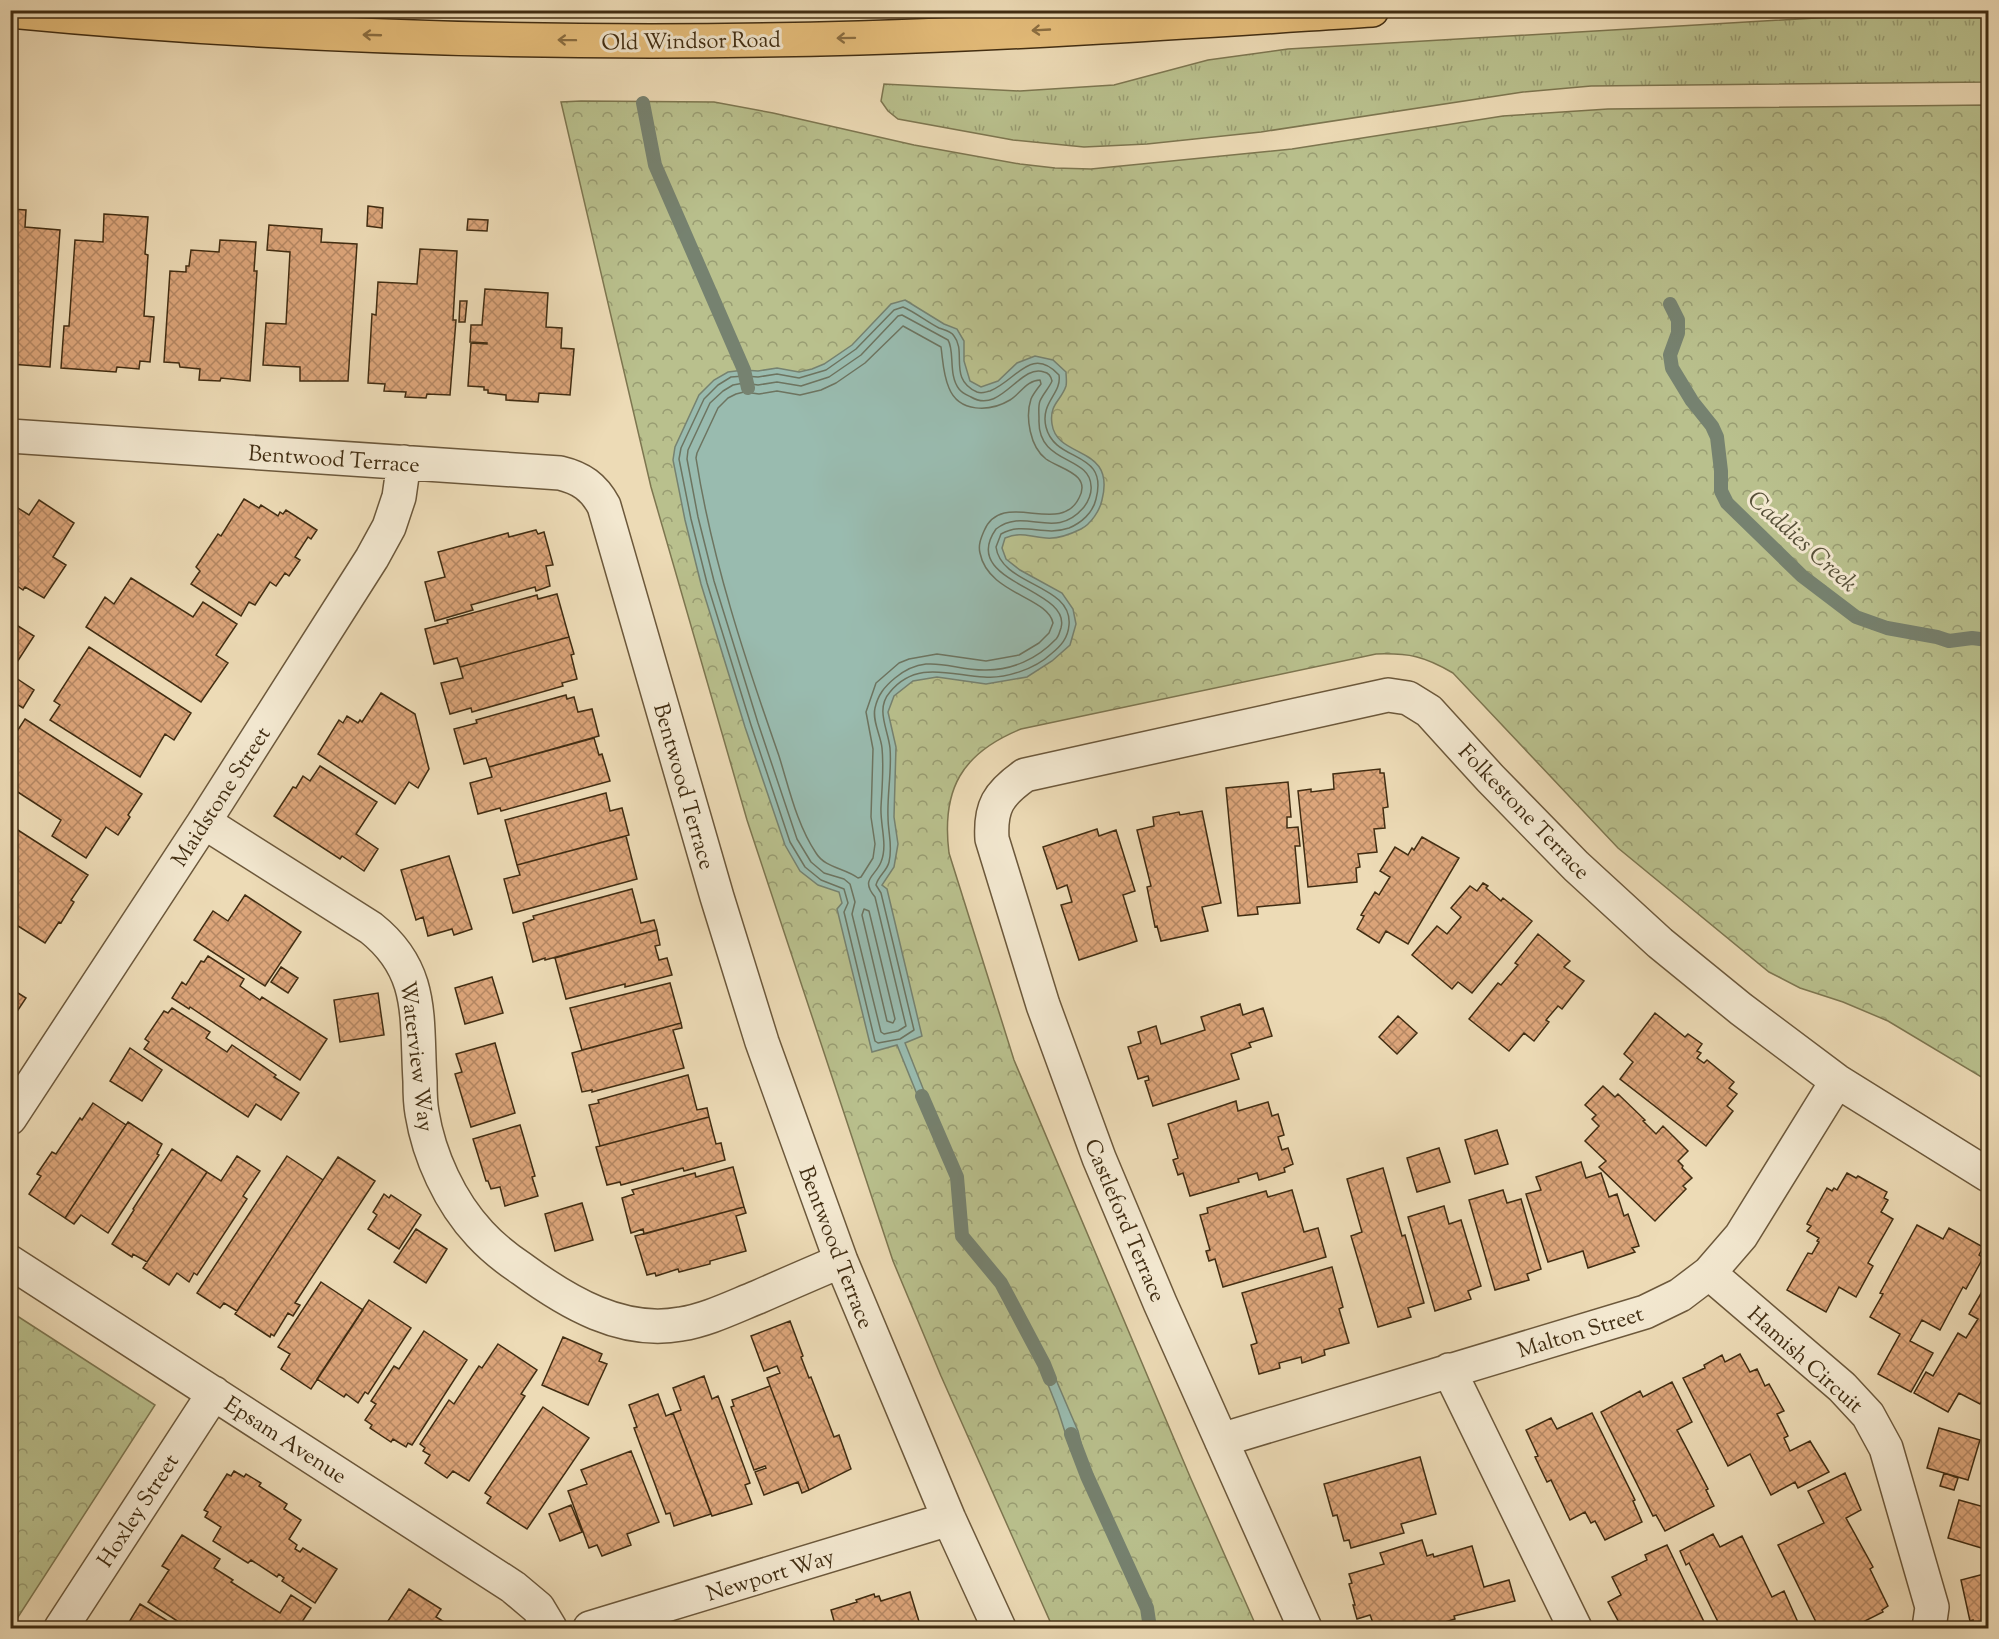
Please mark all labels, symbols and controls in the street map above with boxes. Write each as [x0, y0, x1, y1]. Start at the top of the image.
street label: Old Windsor Road [601, 25, 781, 61]
one-way arrow [1032, 25, 1052, 36]
one-way arrow [363, 30, 383, 41]
one-way arrow [837, 32, 857, 44]
one-way arrow [558, 35, 578, 46]
street label: Bentwood Terrace [247, 439, 421, 483]
water label: Caddies Creek [1739, 484, 1864, 601]
street label: Bentwood Terrace [643, 700, 721, 874]
street label: Maidstone Street [165, 721, 280, 874]
street label: Folkestone Terrace [1449, 738, 1596, 888]
street label: Waterview Way [390, 979, 440, 1134]
street label: Castleford Terrace [1074, 1134, 1172, 1308]
street label: Bentwood Terrace [788, 1162, 880, 1334]
street label: Malton Street [1514, 1299, 1648, 1368]
street label: Hamish Circuit [1739, 1300, 1869, 1422]
street label: Epsam Avenue [217, 1390, 352, 1493]
street label: Hoxley Street [91, 1448, 188, 1575]
street label: Newport Way [703, 1542, 839, 1612]

